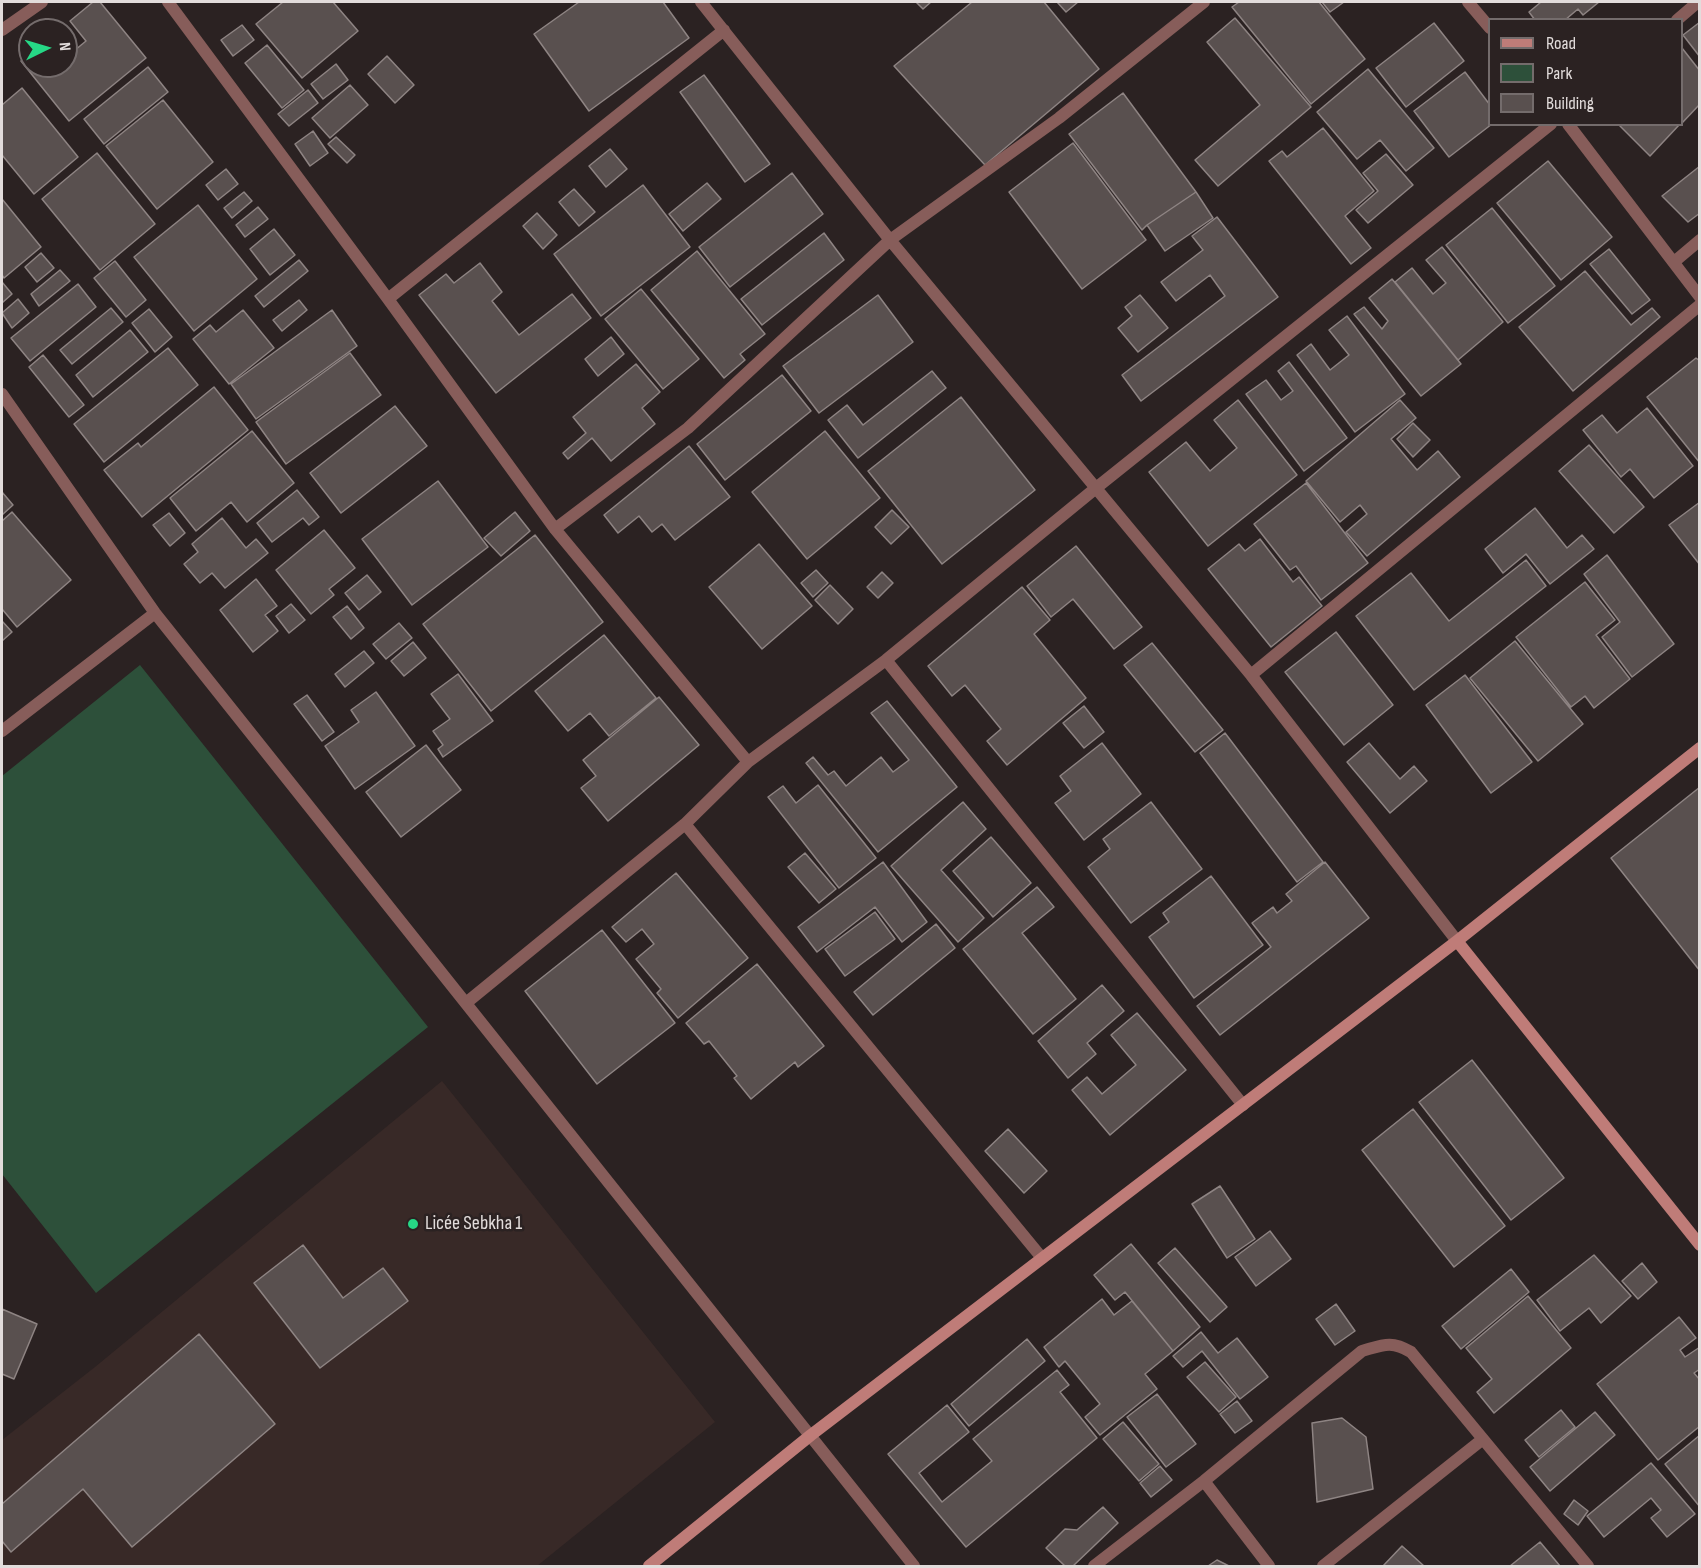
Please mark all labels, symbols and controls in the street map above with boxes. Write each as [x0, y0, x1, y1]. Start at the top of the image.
north arrow [18, 18, 78, 78]
legend [1488, 18, 1683, 126]
text: Road [1546, 33, 1576, 54]
text: N [55, 41, 74, 52]
text: Park [1546, 63, 1572, 84]
text: Building [1546, 93, 1594, 114]
place label: Licée Sebkha 1 [425, 1212, 522, 1236]
marker: Licée Sebkha 1 [406, 1217, 420, 1231]

